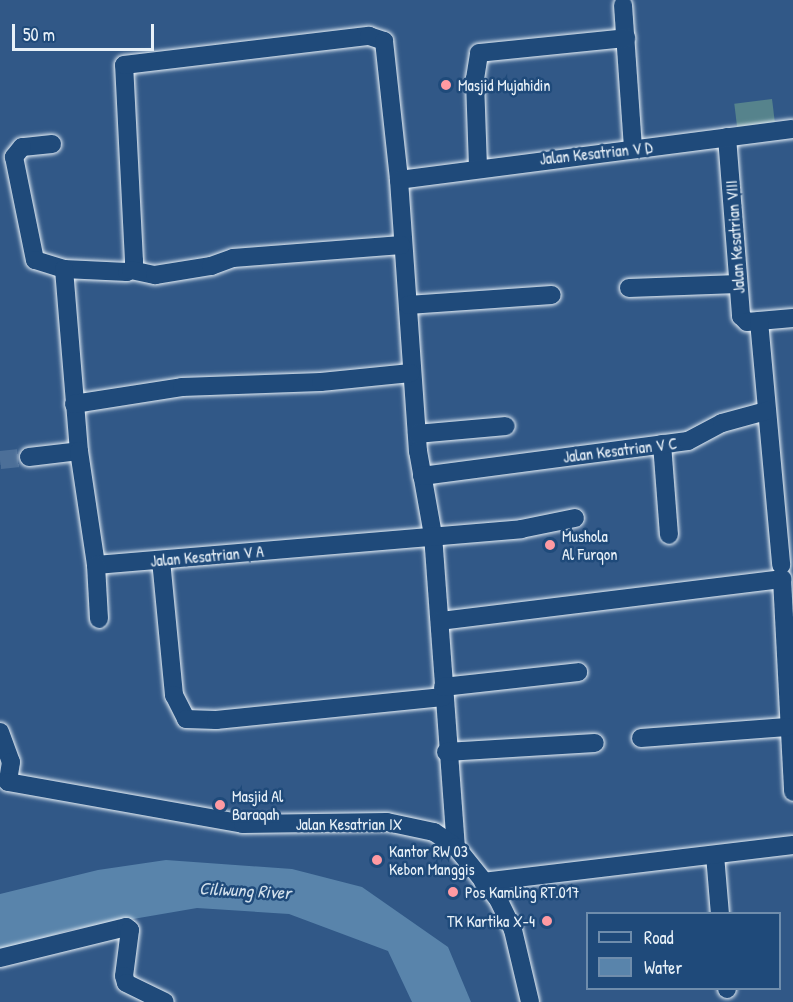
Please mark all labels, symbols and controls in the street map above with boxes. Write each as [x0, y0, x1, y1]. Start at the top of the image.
scale bar [15, 12, 158, 50]
text: 50 m [23, 22, 55, 47]
place label: Masjid Mujahidin [458, 75, 551, 95]
marker: Masjid Mujahidin [439, 78, 453, 92]
street label: Jalan Kesatrian V D [539, 138, 653, 168]
street label: Jalan Kesatrian VIII [721, 180, 749, 294]
street label: Jalan Kesatrian V C [562, 433, 678, 467]
place label: Mushola Al Furqon [562, 526, 617, 564]
marker: Mushola Al Furqon [543, 538, 557, 552]
street label: Jalan Kesatrian V A [150, 541, 264, 571]
place label: Masjid Al Baraqah [232, 786, 283, 824]
marker: Masjid Al Baraqah [213, 798, 227, 812]
street label: Jalan Kesatrian IX [296, 814, 402, 834]
place label: Kantor RW 03 Kebon Manggis [389, 841, 475, 879]
marker: Kantor RW 03 Kebon Manggis [370, 853, 384, 867]
water label: Ciliwung River [198, 878, 292, 904]
place label: Pos Kamling RT.017 [465, 882, 579, 902]
marker: Pos Kamling RT.017 [446, 885, 460, 899]
place label: TK Kartika X-4 [447, 911, 535, 931]
legend [586, 912, 781, 990]
marker: TK Kartika X-4 [540, 914, 554, 928]
text: Road [644, 925, 674, 950]
text: Water [644, 955, 682, 980]

